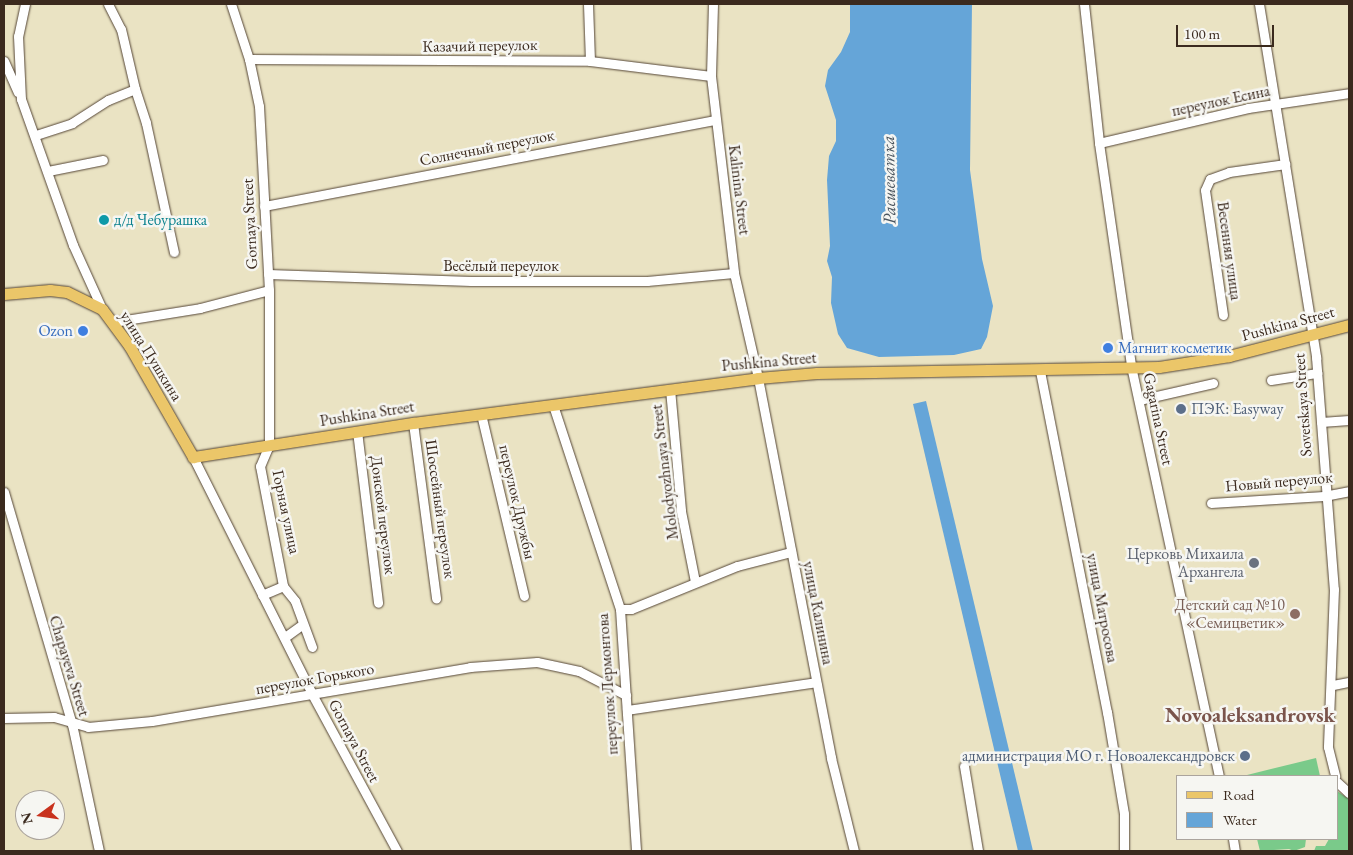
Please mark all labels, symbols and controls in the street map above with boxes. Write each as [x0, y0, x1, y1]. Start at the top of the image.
scale bar [1178, 15, 1276, 47]
text: 100 m [1184, 24, 1220, 43]
street label: Казачий переулок [422, 35, 538, 57]
street label: переулок Есина [1170, 81, 1272, 121]
street label: Солнечный переулок [418, 126, 556, 170]
water label: Расшеватка [877, 135, 901, 225]
street label: Kalinina Street [724, 144, 754, 236]
street label: Gornaya Street [238, 178, 262, 270]
street label: Весенняя улица [1213, 200, 1245, 302]
place label: д/д Чебурашка [114, 210, 207, 230]
marker: д/д Чебурашка [98, 214, 110, 226]
street label: Весёлый переулок [443, 256, 559, 276]
street label: Pushkina Street [1239, 302, 1337, 346]
street label: улица Пушкина [116, 307, 186, 405]
place label: Ozon [38, 321, 73, 341]
marker: Ozon [77, 325, 89, 337]
place label: Магнит косметик [1118, 338, 1231, 358]
marker: Магнит косметик [1102, 342, 1114, 354]
street label: Pushkina Street [721, 348, 817, 376]
street label: Sovetskaya Street [1290, 353, 1316, 457]
street label: Gagarina Street [1139, 371, 1177, 467]
street label: Pushkina Street [318, 397, 416, 431]
place label: ПЭК: Easyway [1191, 399, 1283, 419]
street label: Molodyozhnaya Street [647, 403, 683, 541]
marker: ПЭК: Easyway [1175, 403, 1187, 415]
street label: Шоссейный переулок [421, 438, 459, 580]
street label: переулок Дружбы [495, 443, 539, 561]
street label: Донской переулок [366, 455, 400, 575]
street label: Горная улица [268, 468, 304, 556]
street label: Новый переулок [1224, 468, 1334, 496]
place label: Церковь Михаила Архангела [1127, 544, 1244, 582]
street label: улица Матросова [1082, 552, 1122, 664]
marker: Церковь Михаила Архангела [1248, 557, 1260, 569]
street label: улица Калинина [799, 560, 837, 666]
place label: Детский сад №10 «Семицветик» [1175, 595, 1285, 633]
marker: Детский сад №10 «Семицветик» [1289, 608, 1301, 620]
street label: Chapayeva Street [45, 613, 93, 719]
street label: переулок Лермонтова [593, 613, 623, 755]
street label: переулок Горького [254, 659, 376, 699]
street label: Gornaya Street [324, 696, 384, 786]
district label: Novoaleksandrovsk [1165, 702, 1335, 728]
place label: администрация МО г. Новоалександровск [962, 746, 1235, 766]
marker: администрация МО г. Новоалександровск [1239, 750, 1251, 762]
legend [1176, 775, 1338, 840]
text: Road [1223, 785, 1254, 804]
north arrow [15, 790, 65, 840]
text: Water [1223, 810, 1257, 829]
text: N [16, 811, 37, 826]

